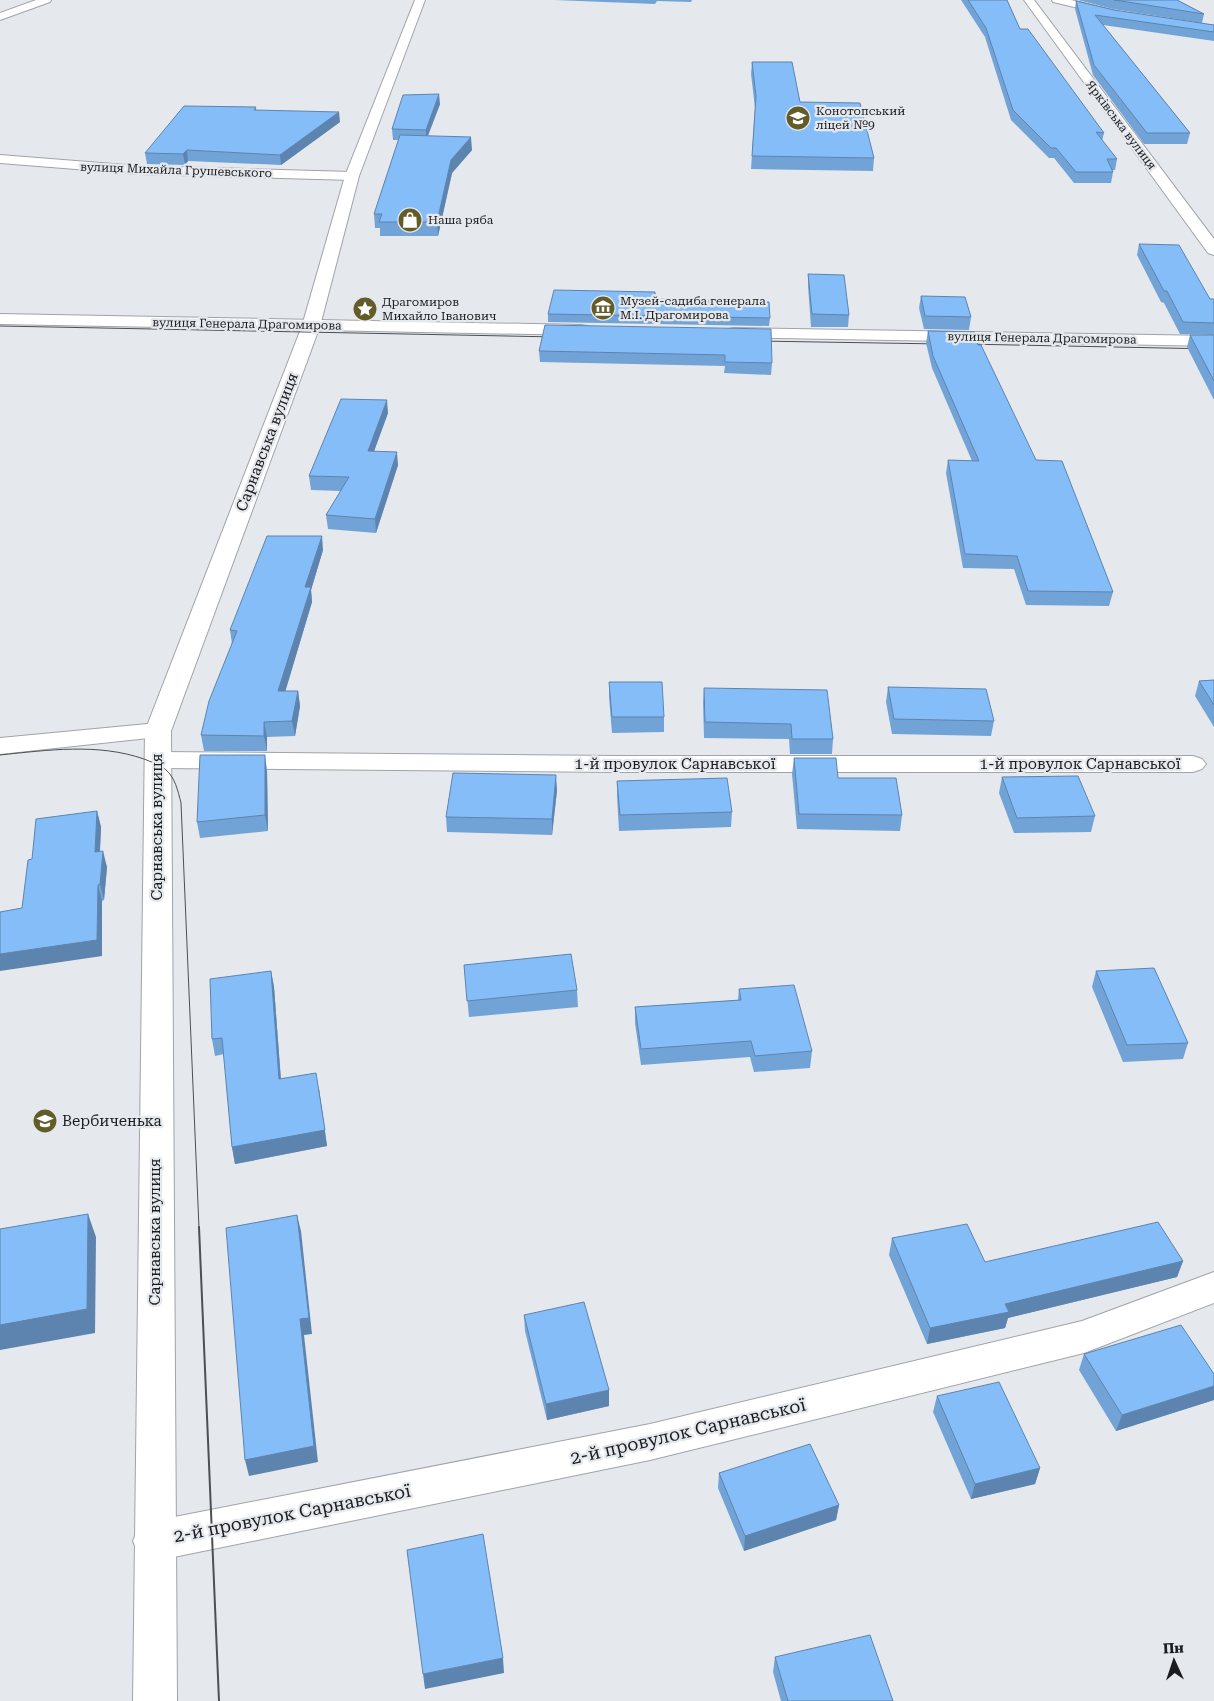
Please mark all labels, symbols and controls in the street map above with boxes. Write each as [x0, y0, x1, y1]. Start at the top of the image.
street label: Ярківська вулиця [1083, 78, 1159, 172]
place label: Конотопський ліцей №9 [816, 104, 905, 132]
school or university icon: Конотопський ліцей №9 [785, 105, 811, 131]
street label: вулиця Михайла Грушевського [80, 160, 272, 180]
shop icon: Наша ряба [397, 207, 423, 233]
place label: Наша ряба [428, 213, 494, 227]
place label: Музей-садиба генерала М.І. Драгомирова [620, 294, 766, 322]
place label: Драгомиров Михайло Іванович [382, 295, 497, 323]
museum icon: Музей-садиба генерала М.І. Драгомирова [590, 295, 616, 321]
place icon: Драгомиров Михайло Іванович [352, 296, 378, 322]
street label: вулиця Генерала Драгомирова [152, 315, 342, 333]
street label: вулиця Генерала Драгомирова [947, 329, 1137, 347]
street label: Сарнавська вулиця [232, 370, 302, 514]
street label: Сарнавська вулиця [148, 753, 166, 901]
street label: 1-й провулок Сарнавської [575, 755, 776, 773]
street label: 1-й провулок Сарнавської [980, 755, 1181, 773]
school or university icon: Вербиченька [32, 1108, 58, 1134]
place label: Вербиченька [62, 1112, 162, 1130]
street label: Сарнавська вулиця [146, 1158, 164, 1306]
street label: 2-й провулок Сарнавської [568, 1394, 808, 1468]
street label: 2-й провулок Сарнавської [172, 1480, 413, 1546]
north arrow [1149, 1636, 1199, 1686]
text: Пн [1162, 1639, 1185, 1657]

